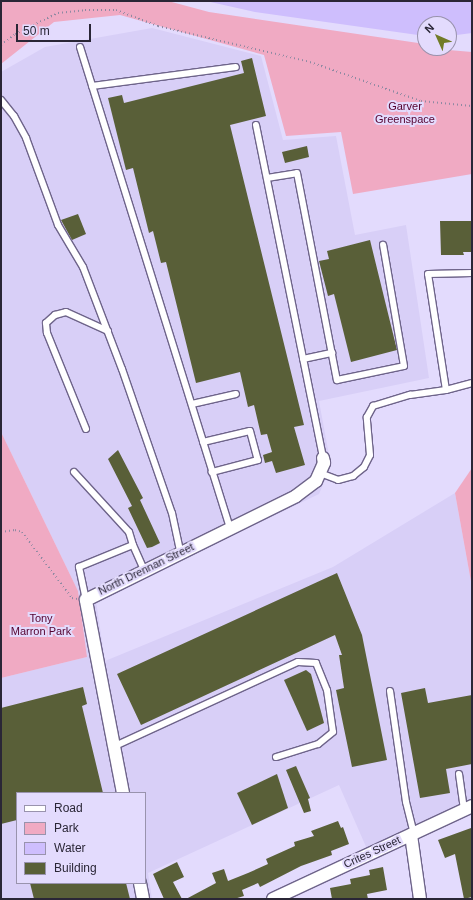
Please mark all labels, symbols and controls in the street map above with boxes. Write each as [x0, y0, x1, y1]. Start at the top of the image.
scale bar [18, 16, 93, 42]
north arrow [417, 16, 457, 56]
text: N [422, 21, 436, 35]
text: 50 m [23, 24, 50, 38]
park label: Garver Greenspace [375, 100, 435, 126]
street label: North Drennan Street [96, 540, 196, 598]
park label: Tony Marron Park [11, 612, 71, 638]
legend [16, 792, 146, 884]
text: Road [54, 801, 83, 815]
text: Park [54, 821, 79, 835]
street label: Crites Street [342, 833, 402, 871]
text: Water [54, 841, 86, 855]
text: Building [54, 861, 97, 875]

